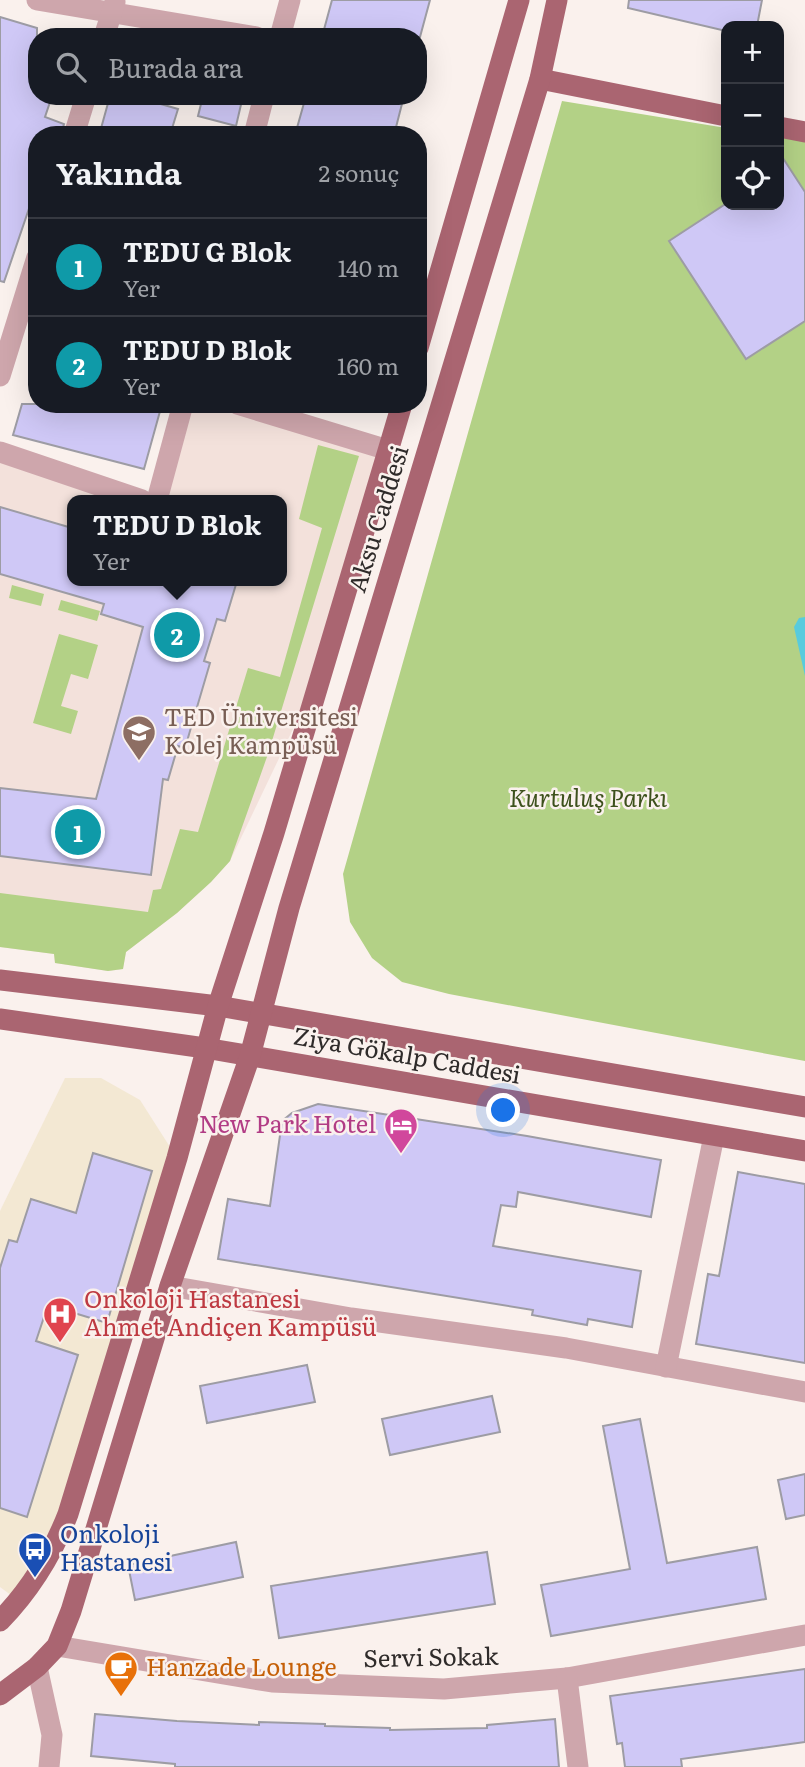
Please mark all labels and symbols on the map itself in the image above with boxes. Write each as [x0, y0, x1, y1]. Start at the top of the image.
street label: Aksu Caddesi [338, 440, 416, 596]
pin: 2 [154, 609, 200, 661]
place label: TED Üniversitesi Kolej Kampüsü [164, 698, 358, 761]
school or university icon: TED Üniversitesi Kolej Kampüsü [120, 713, 158, 762]
park label: Kurtuluş Parkı [509, 779, 667, 814]
pin: 1 [55, 806, 101, 858]
street label: Ziya Gökalp Caddesi [291, 1016, 524, 1091]
your location [486, 1093, 520, 1127]
place label: New Park Hotel [199, 1105, 376, 1140]
hotel icon: New Park Hotel [382, 1106, 420, 1155]
place label: Onkoloji Hastanesi Ahmet Andiçen Kampüsü [84, 1280, 377, 1343]
hospital icon: Onkoloji Hastanesi Ahmet Andiçen Kampüsü [41, 1295, 79, 1344]
place label: Onkoloji Hastanesi [60, 1515, 172, 1578]
bus stop icon: Onkoloji Hastanesi [16, 1530, 54, 1579]
street label: Servi Sokak [363, 1637, 499, 1674]
place label: Hanzade Lounge [146, 1648, 337, 1683]
cafe icon: Hanzade Lounge [102, 1649, 140, 1698]

